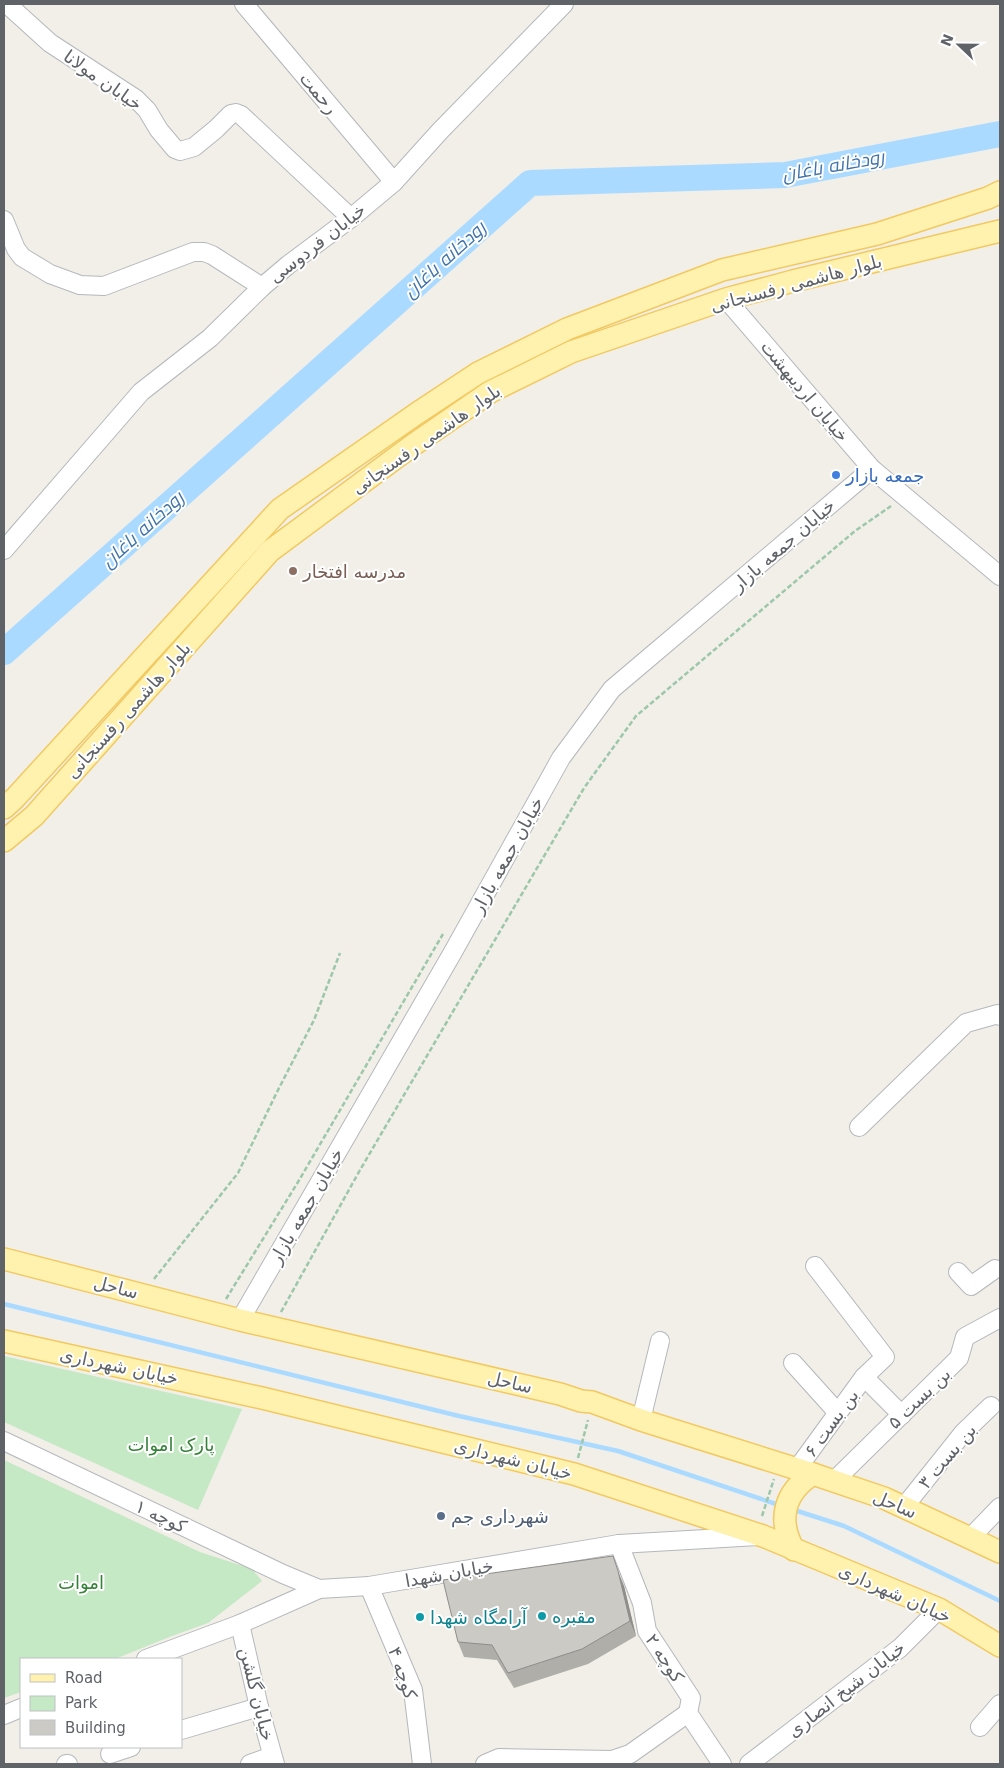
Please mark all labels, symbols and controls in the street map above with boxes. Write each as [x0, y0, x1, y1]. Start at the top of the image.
north arrow [934, 20, 984, 70]
text: N [937, 32, 957, 49]
street label: خیابان مولانا [59, 45, 146, 116]
street label: رحمت [296, 68, 342, 118]
water label: رودخانه باغان [780, 145, 888, 186]
street label: خیابان فردوسی [265, 199, 370, 288]
water label: رودخانه باغان [398, 215, 492, 302]
street label: بلوار هاشمی رفسنجانی [708, 250, 884, 317]
street label: خیابان اردیبهشت [756, 336, 853, 447]
street label: بلوار هاشمی رفسنجانی [348, 380, 505, 499]
place label: جمعه بازار [845, 465, 924, 486]
marker: جمعه بازار [830, 469, 842, 481]
water label: رودخانه باغان [96, 485, 190, 572]
street label: خیابان جمعه بازار [726, 494, 839, 596]
place label: مدرسه افتخار [302, 561, 406, 582]
marker: مدرسه افتخار [287, 565, 299, 577]
street label: بلوار هاشمی رفسنجانی [61, 637, 196, 783]
street label: خیابان جمعه بازار [466, 793, 548, 918]
street label: خیابان جمعه بازار [264, 1144, 348, 1268]
street label: ساحل [91, 1271, 141, 1303]
street label: خیابان شهرداری [58, 1343, 180, 1390]
street label: بن بست ۵ [883, 1363, 955, 1434]
street label: ساحل [486, 1367, 534, 1397]
street label: بن بست ۶ [799, 1385, 863, 1462]
street label: بن بست ۳ [914, 1419, 981, 1493]
park label: پارک اموات [128, 1434, 214, 1456]
street label: خیابان شهرداری [452, 1434, 574, 1485]
street label: ساحل [870, 1485, 920, 1523]
street label: کوچه ۱ [132, 1495, 190, 1538]
place label: شهرداری جم [451, 1506, 549, 1528]
marker: شهرداری جم [435, 1510, 447, 1522]
street label: خیابان شهدا [403, 1555, 495, 1592]
street label: خیابان شهرداری [835, 1559, 954, 1628]
park label: اموات [58, 1572, 104, 1594]
place label: آرامگاه شهدا [430, 1606, 528, 1629]
place label: مقبره [552, 1606, 596, 1628]
marker: مقبره [536, 1610, 548, 1622]
marker: آرامگاه شهدا [414, 1611, 426, 1623]
street label: کوچه ۲ [641, 1630, 689, 1687]
street label: خیابان شیخ انصاری [783, 1637, 910, 1742]
street label: کوچه ۴ [383, 1644, 422, 1703]
street label: خیابان گلشن [234, 1645, 279, 1743]
legend [20, 1658, 182, 1748]
text: Road [65, 1669, 103, 1687]
text: Park [65, 1694, 98, 1712]
text: Building [65, 1719, 126, 1737]

